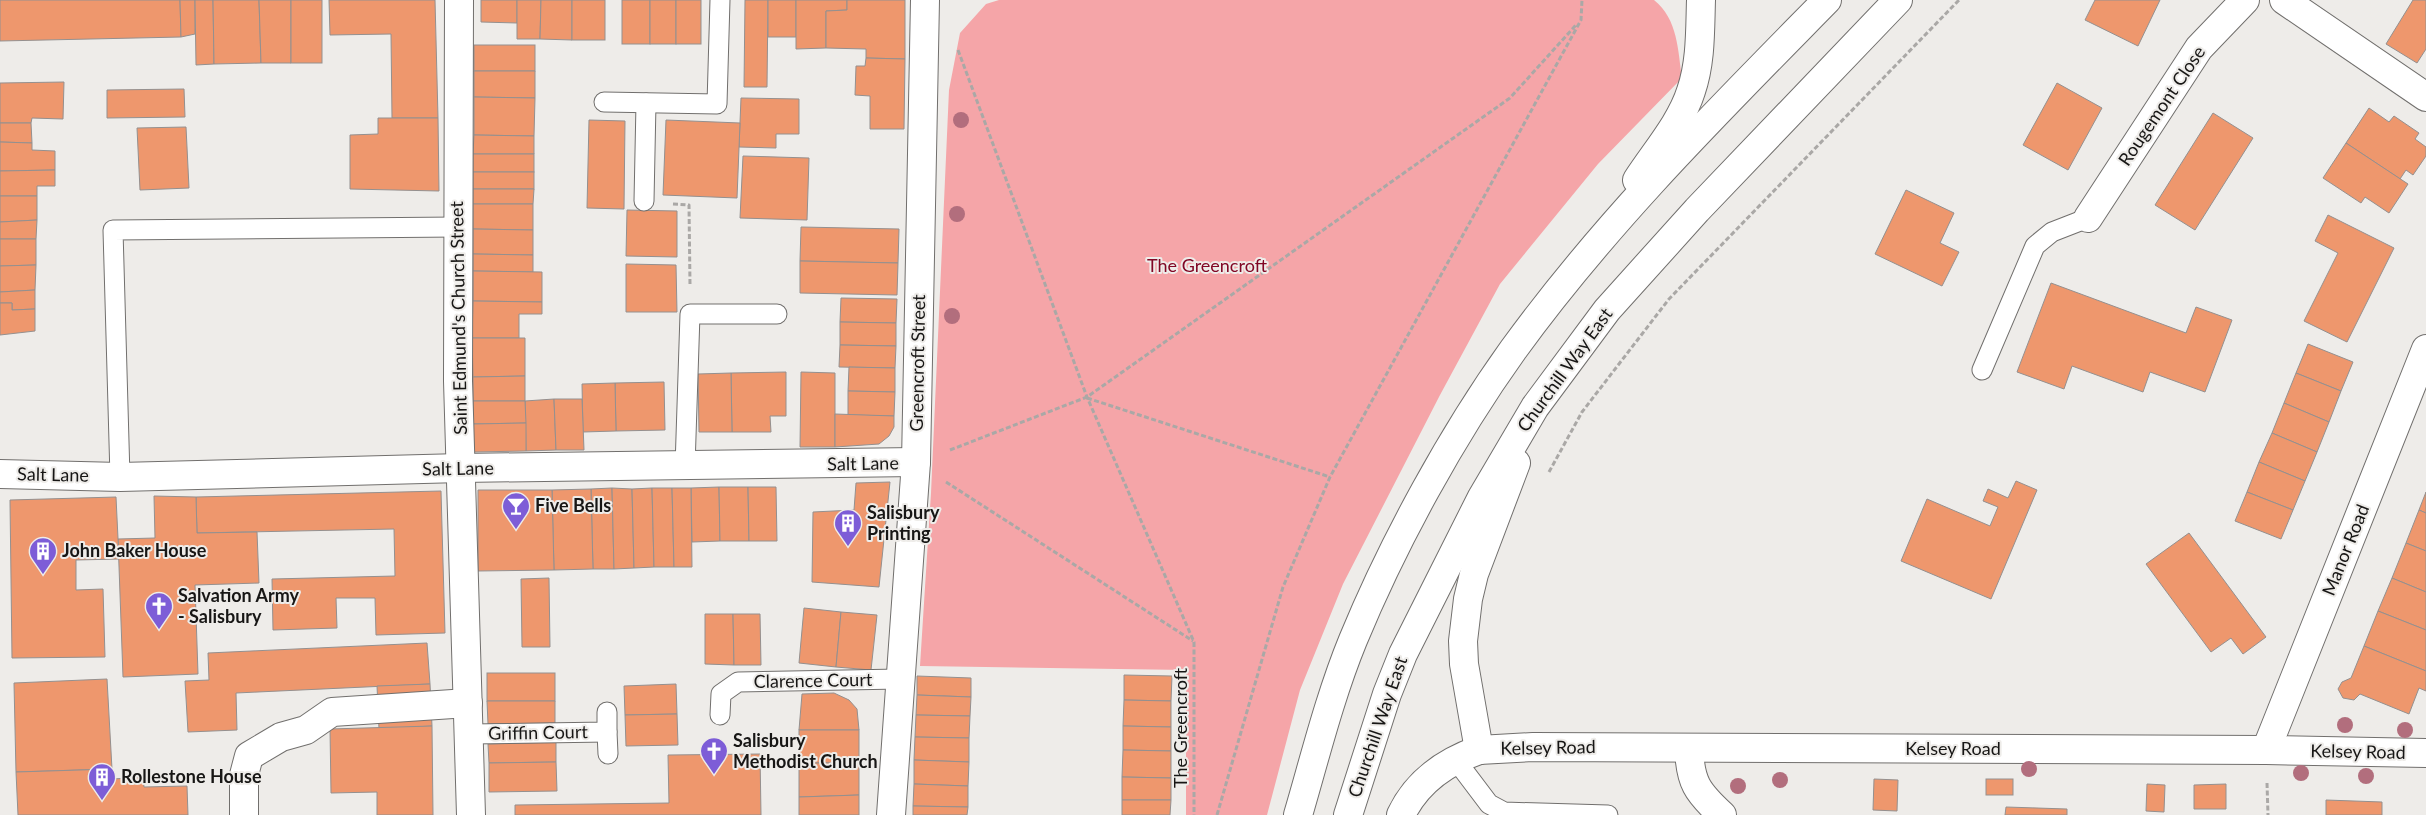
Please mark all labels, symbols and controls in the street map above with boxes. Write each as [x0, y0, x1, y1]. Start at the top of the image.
street label: Rougemont Close [2113, 41, 2209, 169]
street label: Saint Edmund's Church Street [445, 200, 471, 435]
park label: The Greencroft [1147, 254, 1268, 276]
street label: Greencroft Street [905, 294, 929, 432]
street label: Churchill Way East [1512, 303, 1617, 435]
street label: Salt Lane [827, 451, 899, 475]
street label: Salt Lane [422, 456, 494, 480]
street label: Salt Lane [17, 462, 89, 486]
bar icon: Five Bells [501, 491, 531, 530]
place label: Five Bells [535, 494, 611, 516]
place label: Salisbury Printing [867, 501, 940, 544]
street label: Manor Road [2317, 501, 2373, 598]
building icon: Salisbury Printing [833, 508, 863, 547]
building icon: John Baker House [28, 536, 58, 575]
place label: John Baker House [62, 539, 207, 561]
place label: Salvation Army - Salisbury [178, 584, 300, 627]
church icon: Salvation Army - Salisbury [144, 591, 174, 630]
street label: Churchill Way East [1343, 653, 1412, 800]
street label: The Greencroft [1169, 667, 1191, 788]
street label: Clarence Court [754, 668, 873, 692]
street label: Griffin Court [488, 720, 589, 744]
place label: Salisbury Methodist Church [733, 729, 878, 772]
street label: Kelsey Road [1500, 735, 1596, 759]
church icon: Salisbury Methodist Church [699, 736, 729, 775]
street label: Kelsey Road [1905, 737, 2001, 759]
street label: Kelsey Road [2310, 739, 2406, 763]
building icon: Rollestone House [87, 762, 117, 801]
place label: Rollestone House [121, 765, 262, 787]

